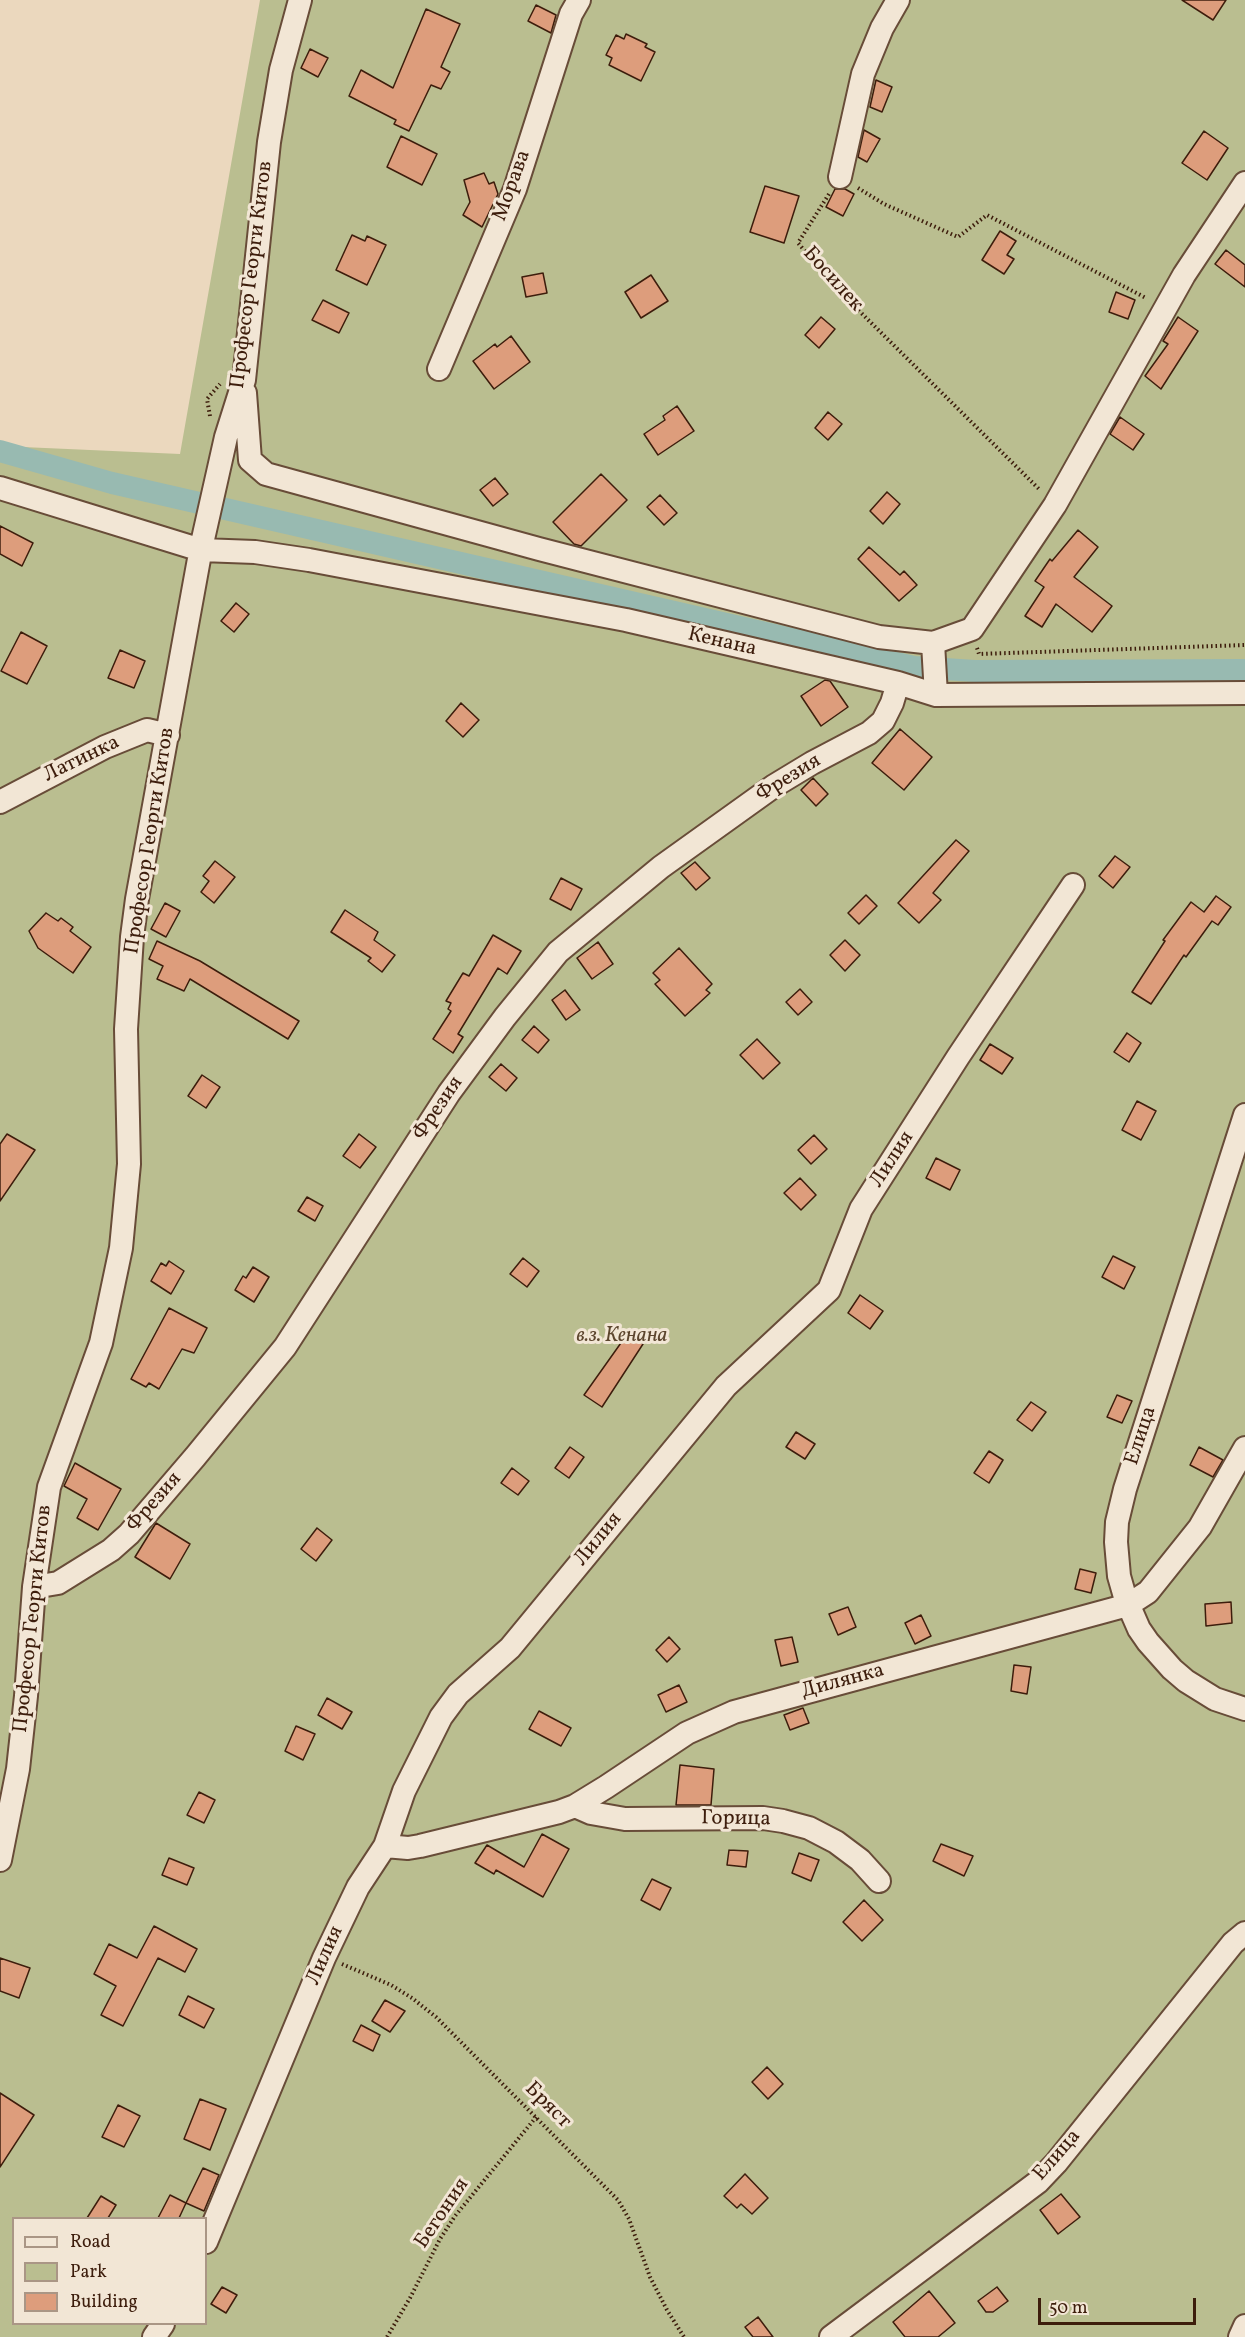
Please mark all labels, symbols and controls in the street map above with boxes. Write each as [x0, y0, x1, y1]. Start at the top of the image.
street label: Морава [489, 147, 537, 225]
street label: Професор Георги Китов [227, 160, 279, 390]
street label: Босилек [796, 242, 868, 318]
street label: Кенана [685, 623, 759, 663]
street label: Професор Георги Китов [121, 726, 181, 956]
street label: Латинка [40, 731, 124, 789]
street label: Фрезия [752, 749, 826, 809]
street label: Фрезия [409, 1072, 469, 1146]
street label: Лилия [865, 1127, 921, 1193]
park label: в.з. Кенана [576, 1324, 668, 1350]
street label: Елица [1121, 1403, 1163, 1469]
street label: Фрезия [122, 1468, 188, 1538]
street label: Професор Георги Китов [9, 1504, 59, 1734]
street label: Лилия [570, 1508, 628, 1572]
street label: Дилянка [799, 1659, 887, 1705]
street label: Горица [701, 1807, 771, 1833]
street label: Лилия [302, 1922, 350, 1990]
street label: Бряст [518, 2077, 576, 2135]
street label: Елица [1029, 2125, 1087, 2187]
street label: Бегония [410, 2174, 476, 2254]
legend [12, 2217, 207, 2325]
text: Road [70, 2230, 111, 2255]
text: Park [70, 2260, 107, 2285]
scale bar [1041, 2286, 1198, 2324]
text: Building [70, 2290, 138, 2315]
text: 50 m [1049, 2296, 1088, 2321]

